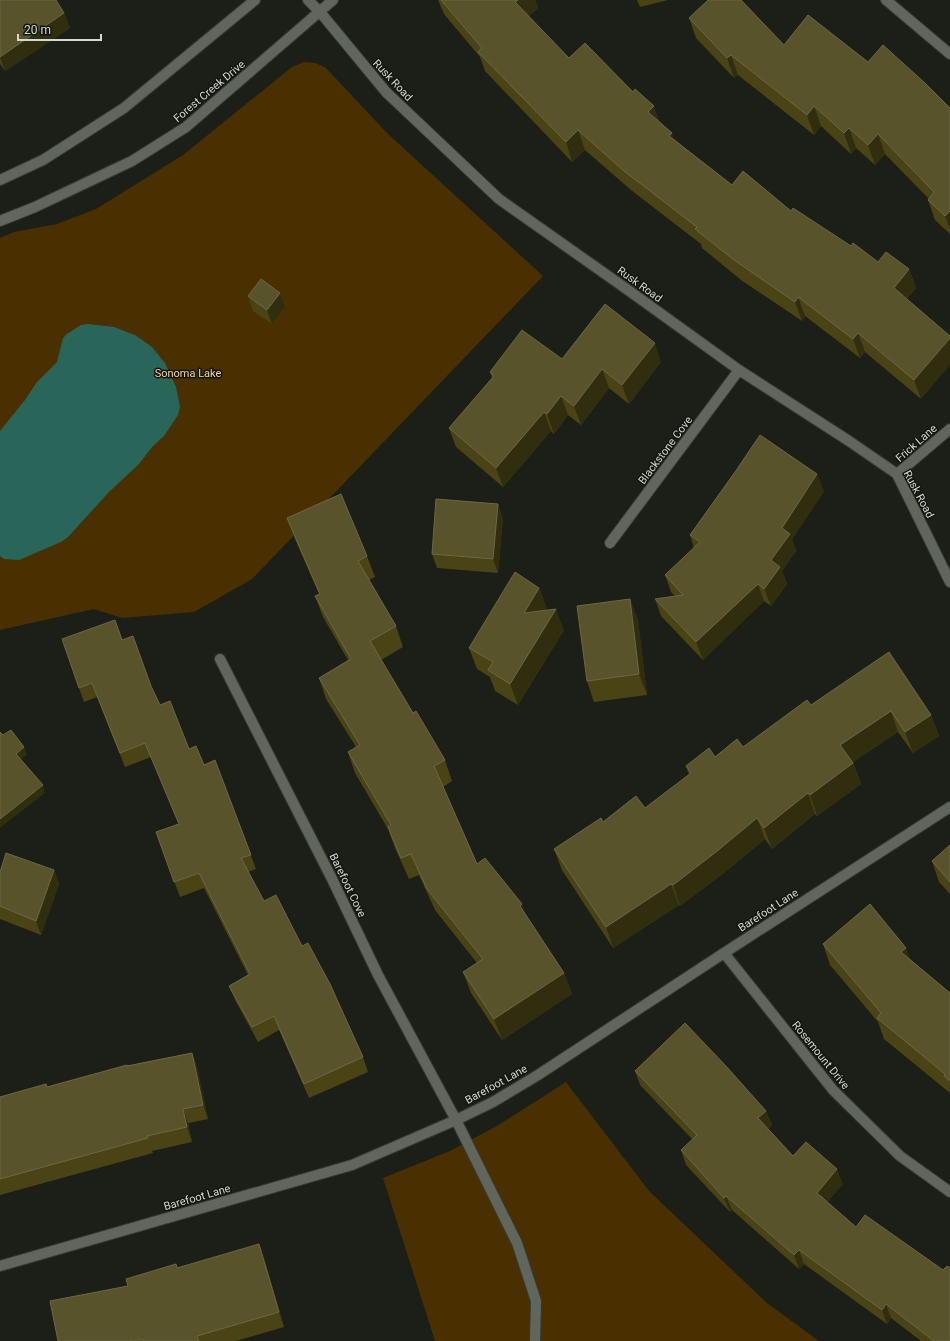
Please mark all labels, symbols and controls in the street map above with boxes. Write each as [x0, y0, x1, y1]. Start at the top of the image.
scale bar [18, 16, 101, 42]
text: 20 m [24, 23, 51, 37]
street label: Rusk Road [370, 57, 415, 104]
street label: Forest Creek Drive [171, 58, 248, 125]
street label: Rusk Road [615, 264, 665, 305]
park label: Sonoma Lake [155, 367, 222, 380]
street label: Blackstone Cove [636, 414, 695, 487]
street label: Frick Lane [893, 422, 940, 465]
street label: Rusk Road [901, 468, 937, 520]
street label: Barefoot Cove [326, 851, 369, 919]
street label: Barefoot Lane [736, 886, 801, 935]
street label: Rosemount Drive [789, 1019, 852, 1092]
street label: Barefoot Lane [463, 1062, 530, 1107]
street label: Barefoot Lane [162, 1182, 232, 1213]

